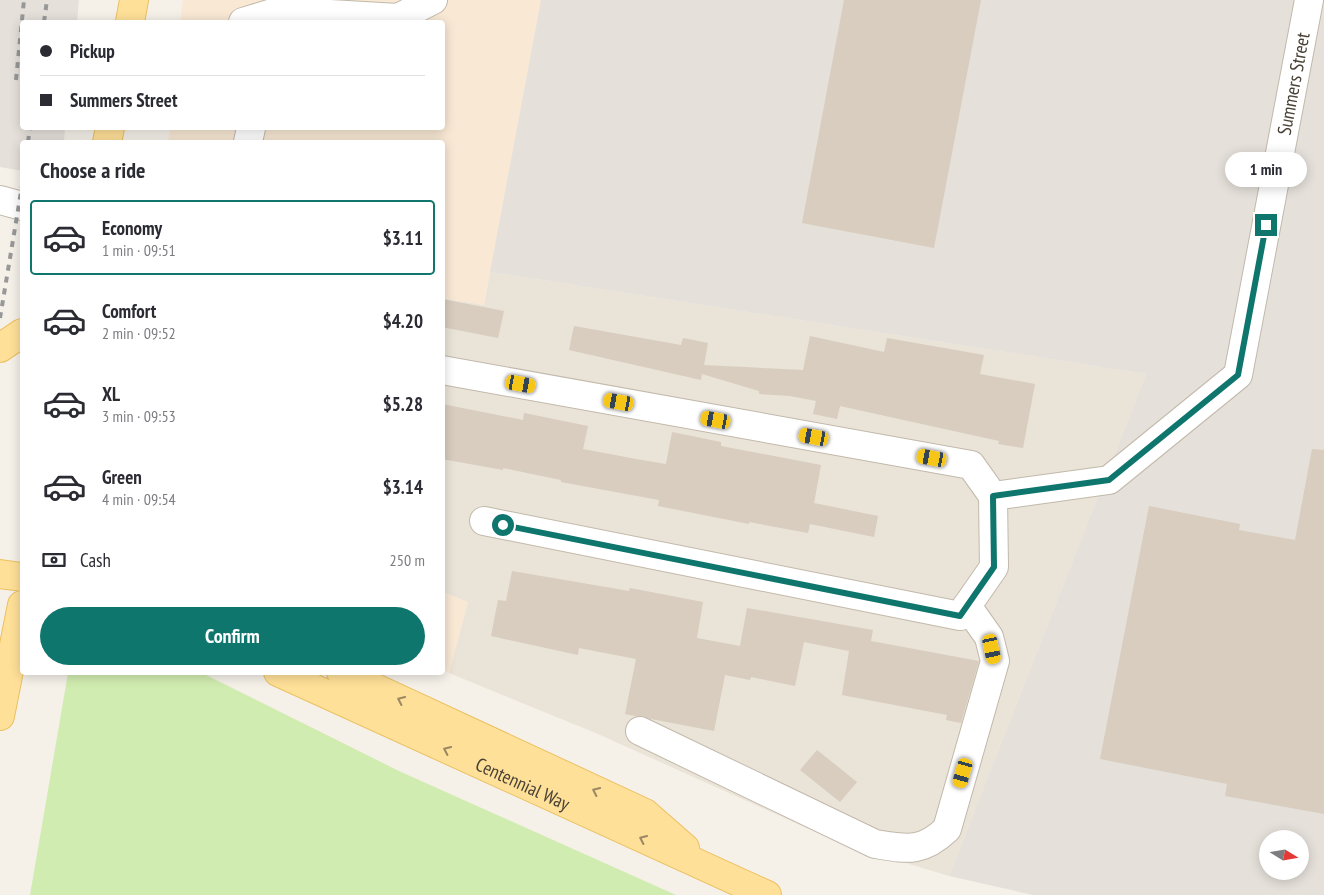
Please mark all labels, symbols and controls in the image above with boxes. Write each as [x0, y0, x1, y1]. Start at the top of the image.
street label: Summers Street [1272, 29, 1315, 137]
text: Pickup [70, 39, 115, 63]
text: Summers Street [70, 88, 177, 112]
callout: 1 min [1225, 152, 1307, 188]
text: Choose a ride [40, 156, 145, 184]
text: 1 min [1250, 159, 1282, 179]
route end [1255, 214, 1277, 236]
icon: car [42, 215, 87, 260]
text: Economy [102, 216, 162, 240]
text: $3.11 [383, 226, 423, 250]
text: 1 min · 09:51 [102, 240, 176, 260]
icon: car [42, 298, 87, 343]
text: Comfort [102, 299, 156, 323]
text: $4.20 [383, 309, 423, 333]
text: 2 min · 09:52 [102, 323, 176, 343]
car [504, 374, 537, 394]
icon: car [42, 381, 87, 426]
text: XL [102, 382, 120, 406]
text: $5.28 [383, 392, 423, 416]
car [602, 392, 635, 412]
text: 3 min · 09:53 [102, 406, 176, 426]
car [699, 410, 732, 430]
car [797, 427, 830, 447]
car [915, 448, 948, 468]
icon: car [42, 464, 87, 509]
text: Green [102, 465, 142, 489]
text: $3.14 [383, 475, 423, 499]
text: 4 min · 09:54 [102, 489, 176, 509]
route start [492, 514, 514, 536]
icon: cash [40, 546, 68, 574]
text: Cash [80, 548, 111, 572]
text: 250 m [390, 550, 425, 570]
button: Confirm [40, 607, 425, 665]
car [981, 633, 1002, 665]
one-way arrow [397, 696, 406, 706]
one-way arrow [443, 745, 452, 756]
street label: Centennial Way [472, 752, 574, 816]
car [951, 757, 974, 789]
one-way arrow [592, 786, 601, 797]
north arrow [1259, 830, 1309, 880]
map controls [1259, 830, 1309, 880]
one-way arrow [639, 834, 648, 845]

